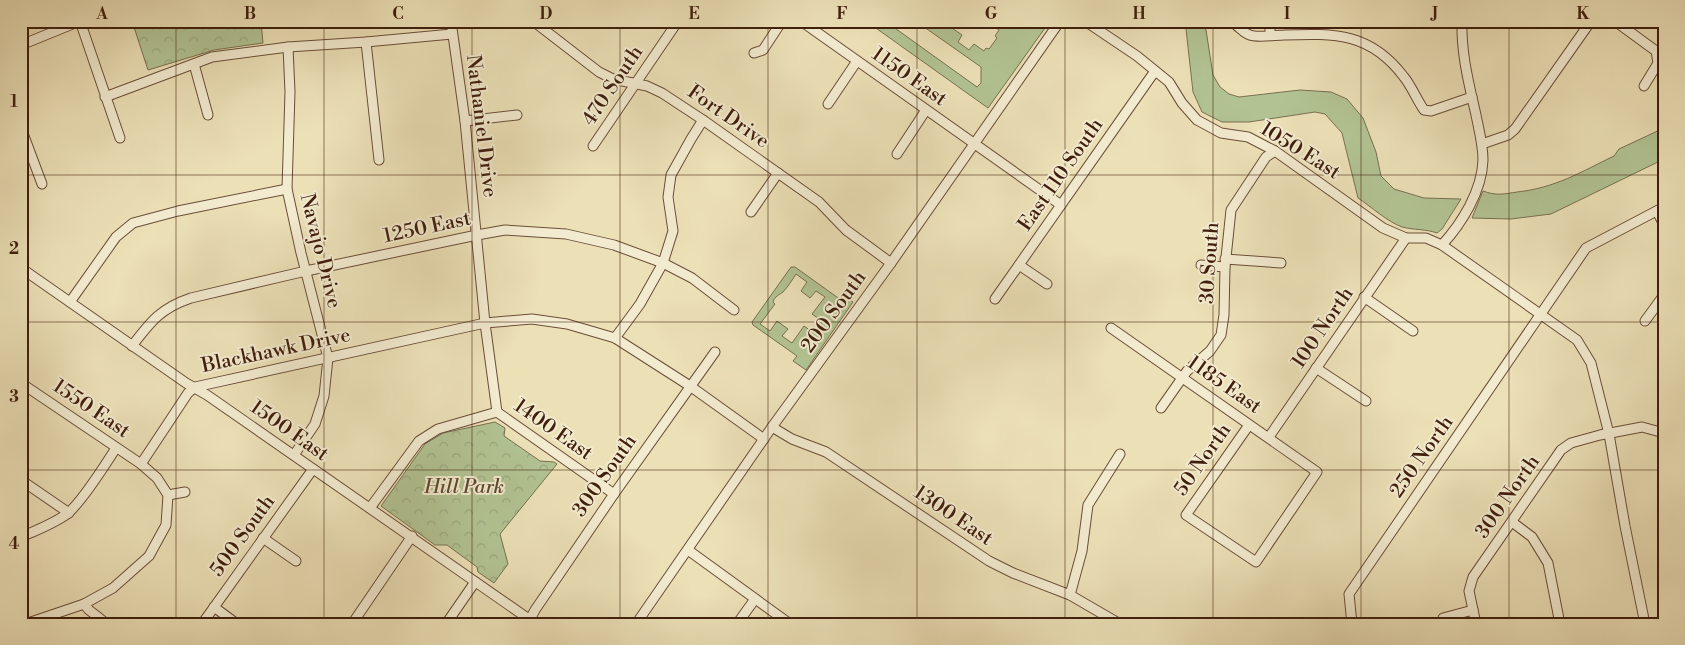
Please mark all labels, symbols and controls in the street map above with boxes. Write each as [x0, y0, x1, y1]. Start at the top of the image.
text: A [95, 4, 108, 24]
text: B [244, 4, 256, 24]
text: C [392, 4, 404, 24]
text: D [540, 4, 553, 24]
text: E [688, 4, 700, 24]
text: F [836, 4, 848, 24]
text: G [985, 4, 998, 24]
text: H [1132, 4, 1146, 24]
text: I [1284, 4, 1290, 24]
text: J [1430, 4, 1438, 24]
text: K [1577, 4, 1591, 24]
street label: 470 South [577, 41, 649, 131]
street label: 1150 East [867, 42, 951, 112]
street label: Nathaniel Drive [460, 53, 502, 199]
street label: Fort Drive [682, 80, 774, 154]
text: 1 [10, 92, 18, 112]
street label: East 110 South [1013, 114, 1109, 236]
street label: 1050 East [1255, 117, 1345, 185]
street label: Navajo Drive [294, 191, 346, 311]
street label: 1250 East [381, 207, 473, 249]
street label: 30 South [1195, 221, 1225, 305]
text: 2 [9, 239, 19, 259]
street label: 200 South [796, 266, 872, 358]
street label: 100 North [1287, 282, 1359, 374]
street label: Blackhawk Drive [198, 323, 353, 379]
street label: 1185 East [1182, 350, 1266, 420]
street label: 1550 East [48, 374, 134, 444]
text: 3 [9, 387, 19, 407]
street label: 1400 East [509, 394, 597, 466]
street label: 1500 East [245, 395, 333, 467]
street label: 250 North [1385, 411, 1459, 503]
street label: 50 North [1169, 419, 1237, 501]
street label: 300 South [568, 430, 643, 522]
street label: 300 North [1470, 450, 1546, 543]
park label: Hill Park [423, 475, 504, 500]
street label: 1300 East [909, 480, 997, 552]
street label: 500 South [205, 490, 281, 582]
text: 4 [9, 534, 20, 554]

